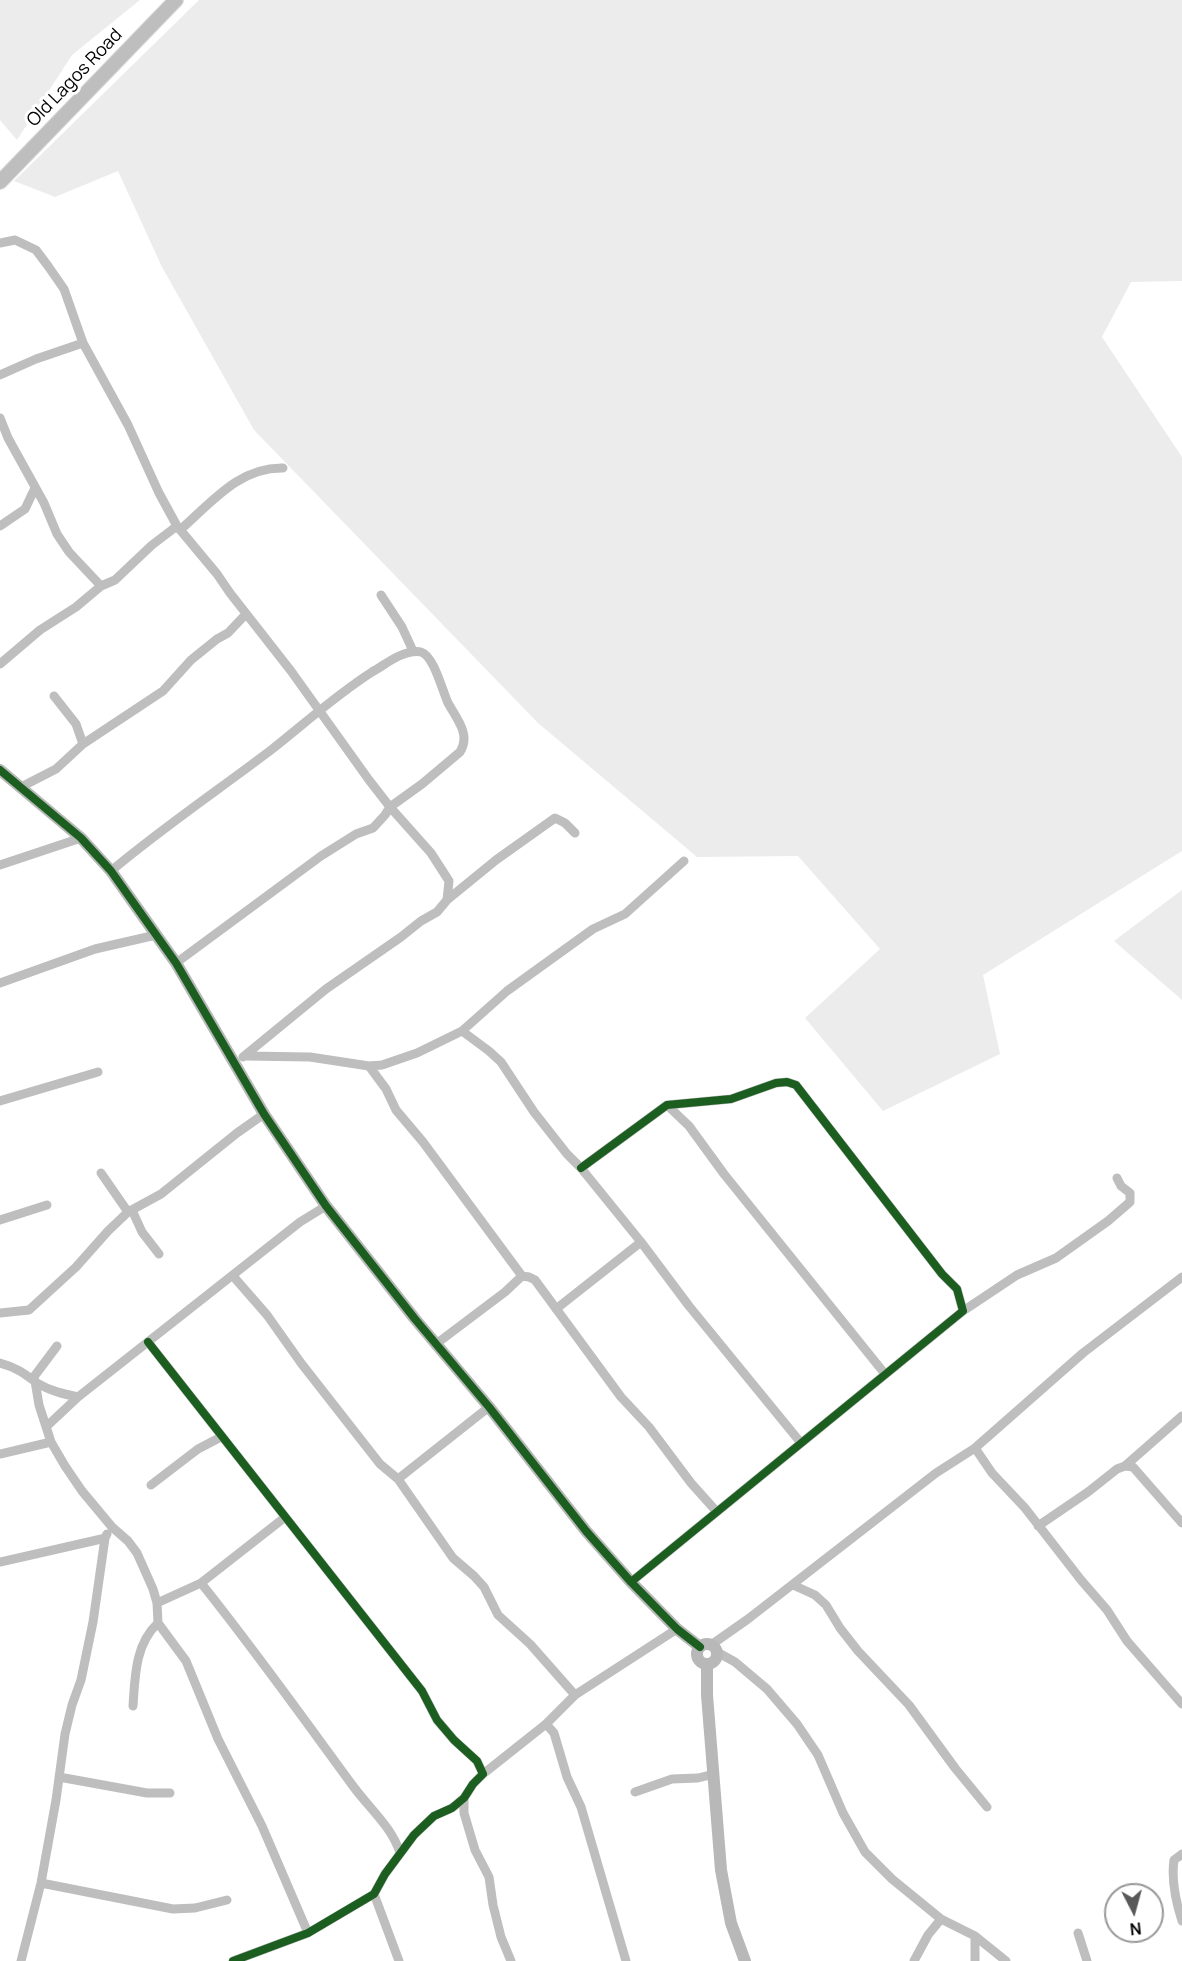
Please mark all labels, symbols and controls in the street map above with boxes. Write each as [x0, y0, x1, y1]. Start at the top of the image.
street label: Old Lagos Road [23, 25, 127, 131]
north arrow [1104, 1883, 1164, 1943]
text: N [1129, 1917, 1143, 1940]

